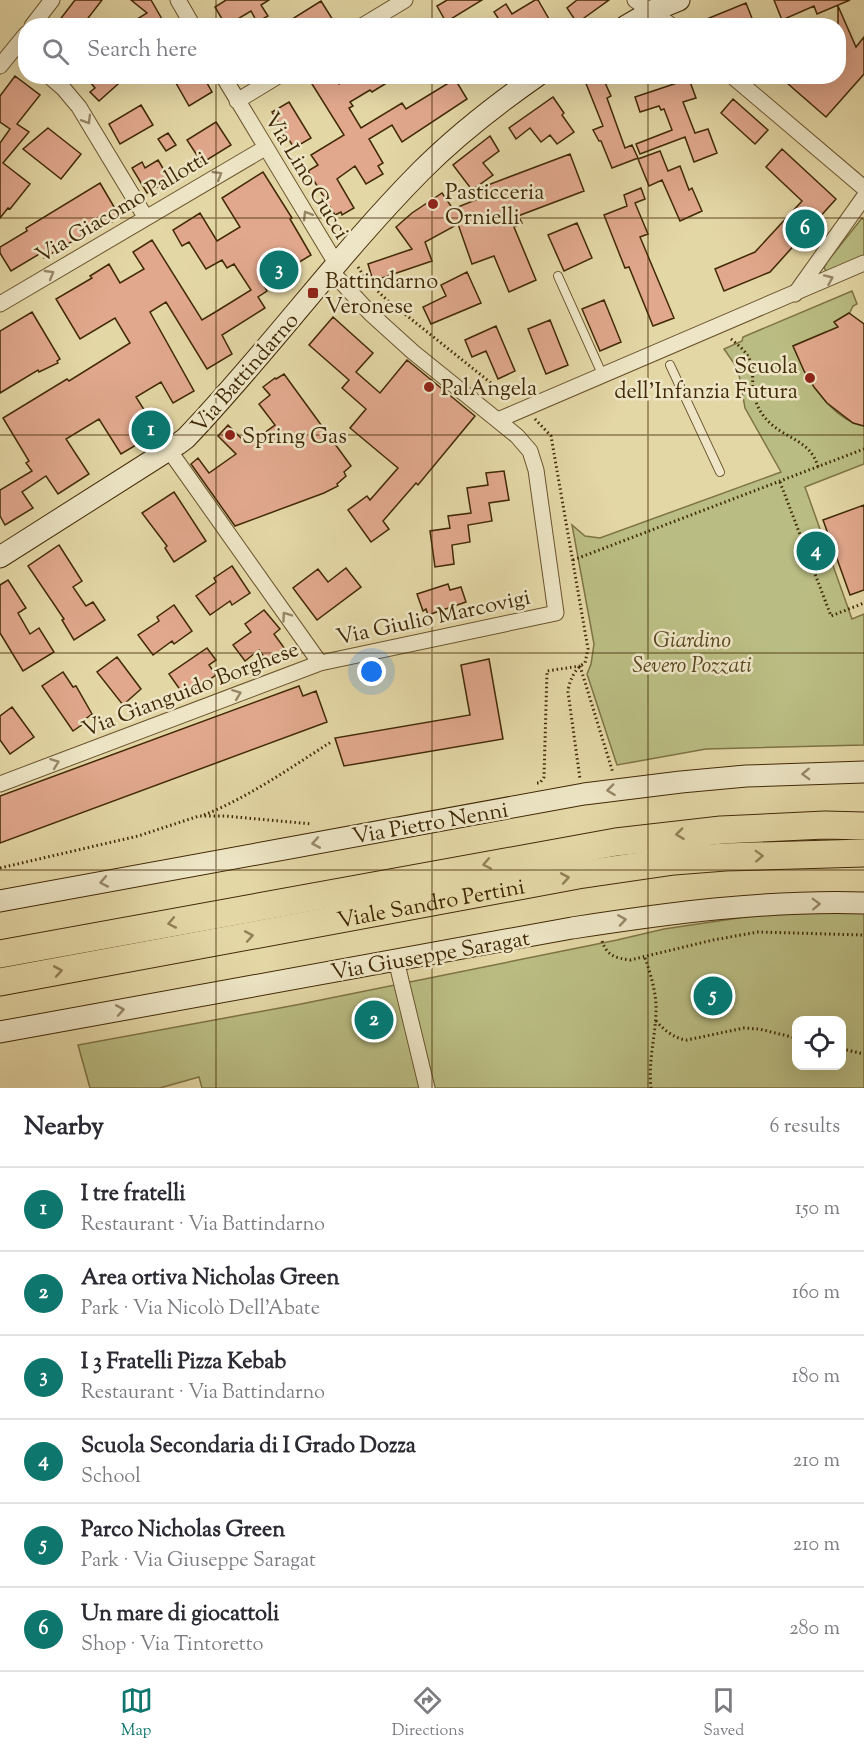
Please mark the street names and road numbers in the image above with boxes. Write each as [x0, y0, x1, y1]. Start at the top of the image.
street label: Via Lino Gucci [255, 107, 356, 246]
street label: Via Giacomo Pallotti [30, 144, 215, 273]
street label: Via Battindarno [185, 307, 308, 441]
street label: Via Giulio Marcovigi [334, 583, 534, 655]
street label: Via Gianguido Borghese [78, 635, 304, 747]
street label: Via Pietro Nenni [350, 795, 511, 854]
street label: Viale Sandro Pertini [335, 872, 528, 938]
street label: Via Giuseppe Saragat [329, 924, 533, 990]

